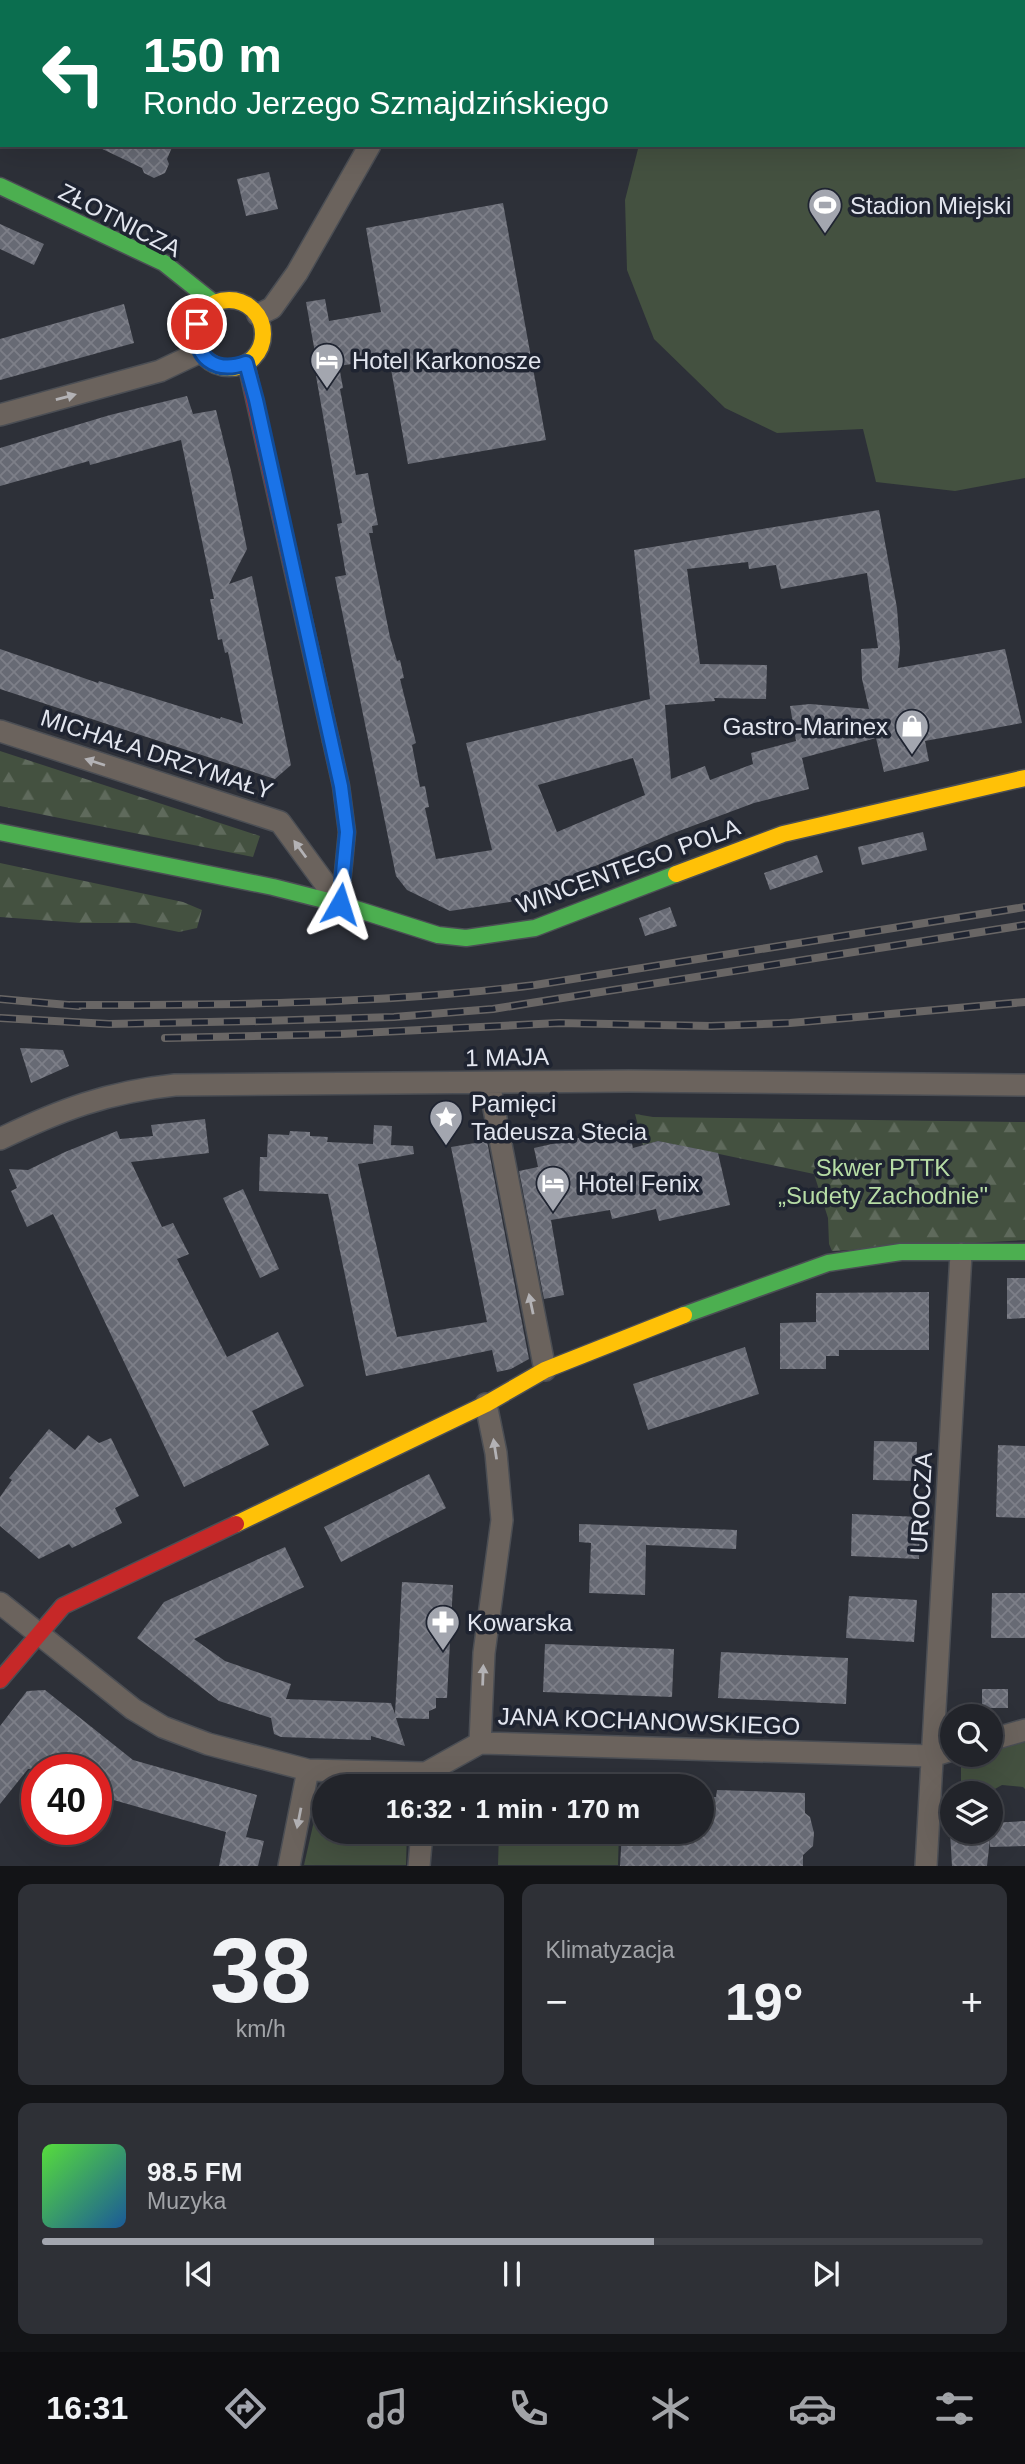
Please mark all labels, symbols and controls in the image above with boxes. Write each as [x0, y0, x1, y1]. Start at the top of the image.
icon: left [28, 28, 119, 119]
text: 150 m [143, 28, 282, 82]
text: Rondo Jerzego Szmajdzińskiego [143, 85, 609, 121]
street label: ZŁOTNICZA [54, 178, 186, 262]
sports icon: Stadion Miejski [806, 186, 844, 235]
place label: Stadion Miejski [850, 192, 1011, 219]
pin [167, 294, 227, 354]
icon: arrive [178, 305, 216, 343]
hotel icon: Hotel Karkonosze [308, 341, 346, 390]
place label: Hotel Karkonosze [352, 347, 541, 374]
one-way arrow [56, 391, 77, 401]
street label: MICHAŁA DRZYMAŁY [37, 704, 277, 804]
shop icon: Gastro-Marinex [893, 707, 931, 756]
place label: Gastro-Marinex [723, 713, 888, 740]
one-way arrow [85, 756, 106, 767]
street label: WINCENTEGO POLA [512, 813, 744, 919]
one-way arrow [293, 840, 307, 858]
position arrow [303, 867, 377, 941]
street label: 1 MAJA [465, 1043, 549, 1071]
place label: Pamięci Tadeusza Stecia [471, 1090, 648, 1145]
place icon: Pamięci Tadeusza Stecia [427, 1098, 465, 1147]
park label: Skwer PTTK „Sudety Zachodnie" [778, 1154, 988, 1209]
hotel icon: Hotel Fenix [534, 1164, 572, 1213]
place label: Hotel Fenix [578, 1170, 699, 1197]
one-way arrow [526, 1293, 537, 1315]
one-way arrow [489, 1438, 500, 1460]
street label: UROCZA [905, 1452, 937, 1554]
pharmacy icon: Kowarska [424, 1603, 462, 1652]
place label: Kowarska [467, 1609, 573, 1636]
one-way arrow [478, 1664, 489, 1686]
street label: JANA KOCHANOWSKIEGO [497, 1702, 801, 1740]
map controls [940, 1704, 1003, 1844]
button: search [940, 1704, 1003, 1767]
speed limit sign: 40 [21, 1754, 112, 1845]
button: layers [940, 1781, 1003, 1844]
text: 16:32 · 1 min · 170 m [386, 1794, 640, 1824]
one-way arrow [293, 1807, 304, 1829]
text: 38 [210, 1920, 311, 2021]
text: Klimatyzacja [546, 1937, 675, 1963]
text: 19° [725, 1973, 804, 2031]
text: − [546, 1981, 568, 2023]
text: + [961, 1981, 983, 2023]
text: km/h [236, 2016, 286, 2042]
text: 98.5 FM [147, 2157, 242, 2187]
text: Muzyka [147, 2188, 226, 2214]
icon: previous [180, 2255, 218, 2293]
icon: pause [493, 2255, 531, 2293]
icon: next [807, 2255, 845, 2293]
icon: directions [221, 2384, 270, 2433]
icon: music [363, 2384, 412, 2433]
icon: phone [504, 2384, 553, 2433]
icon: climate [646, 2384, 695, 2433]
icon: car [788, 2384, 837, 2433]
icon: filters [930, 2384, 979, 2433]
text: 16:31 [46, 2390, 128, 2426]

